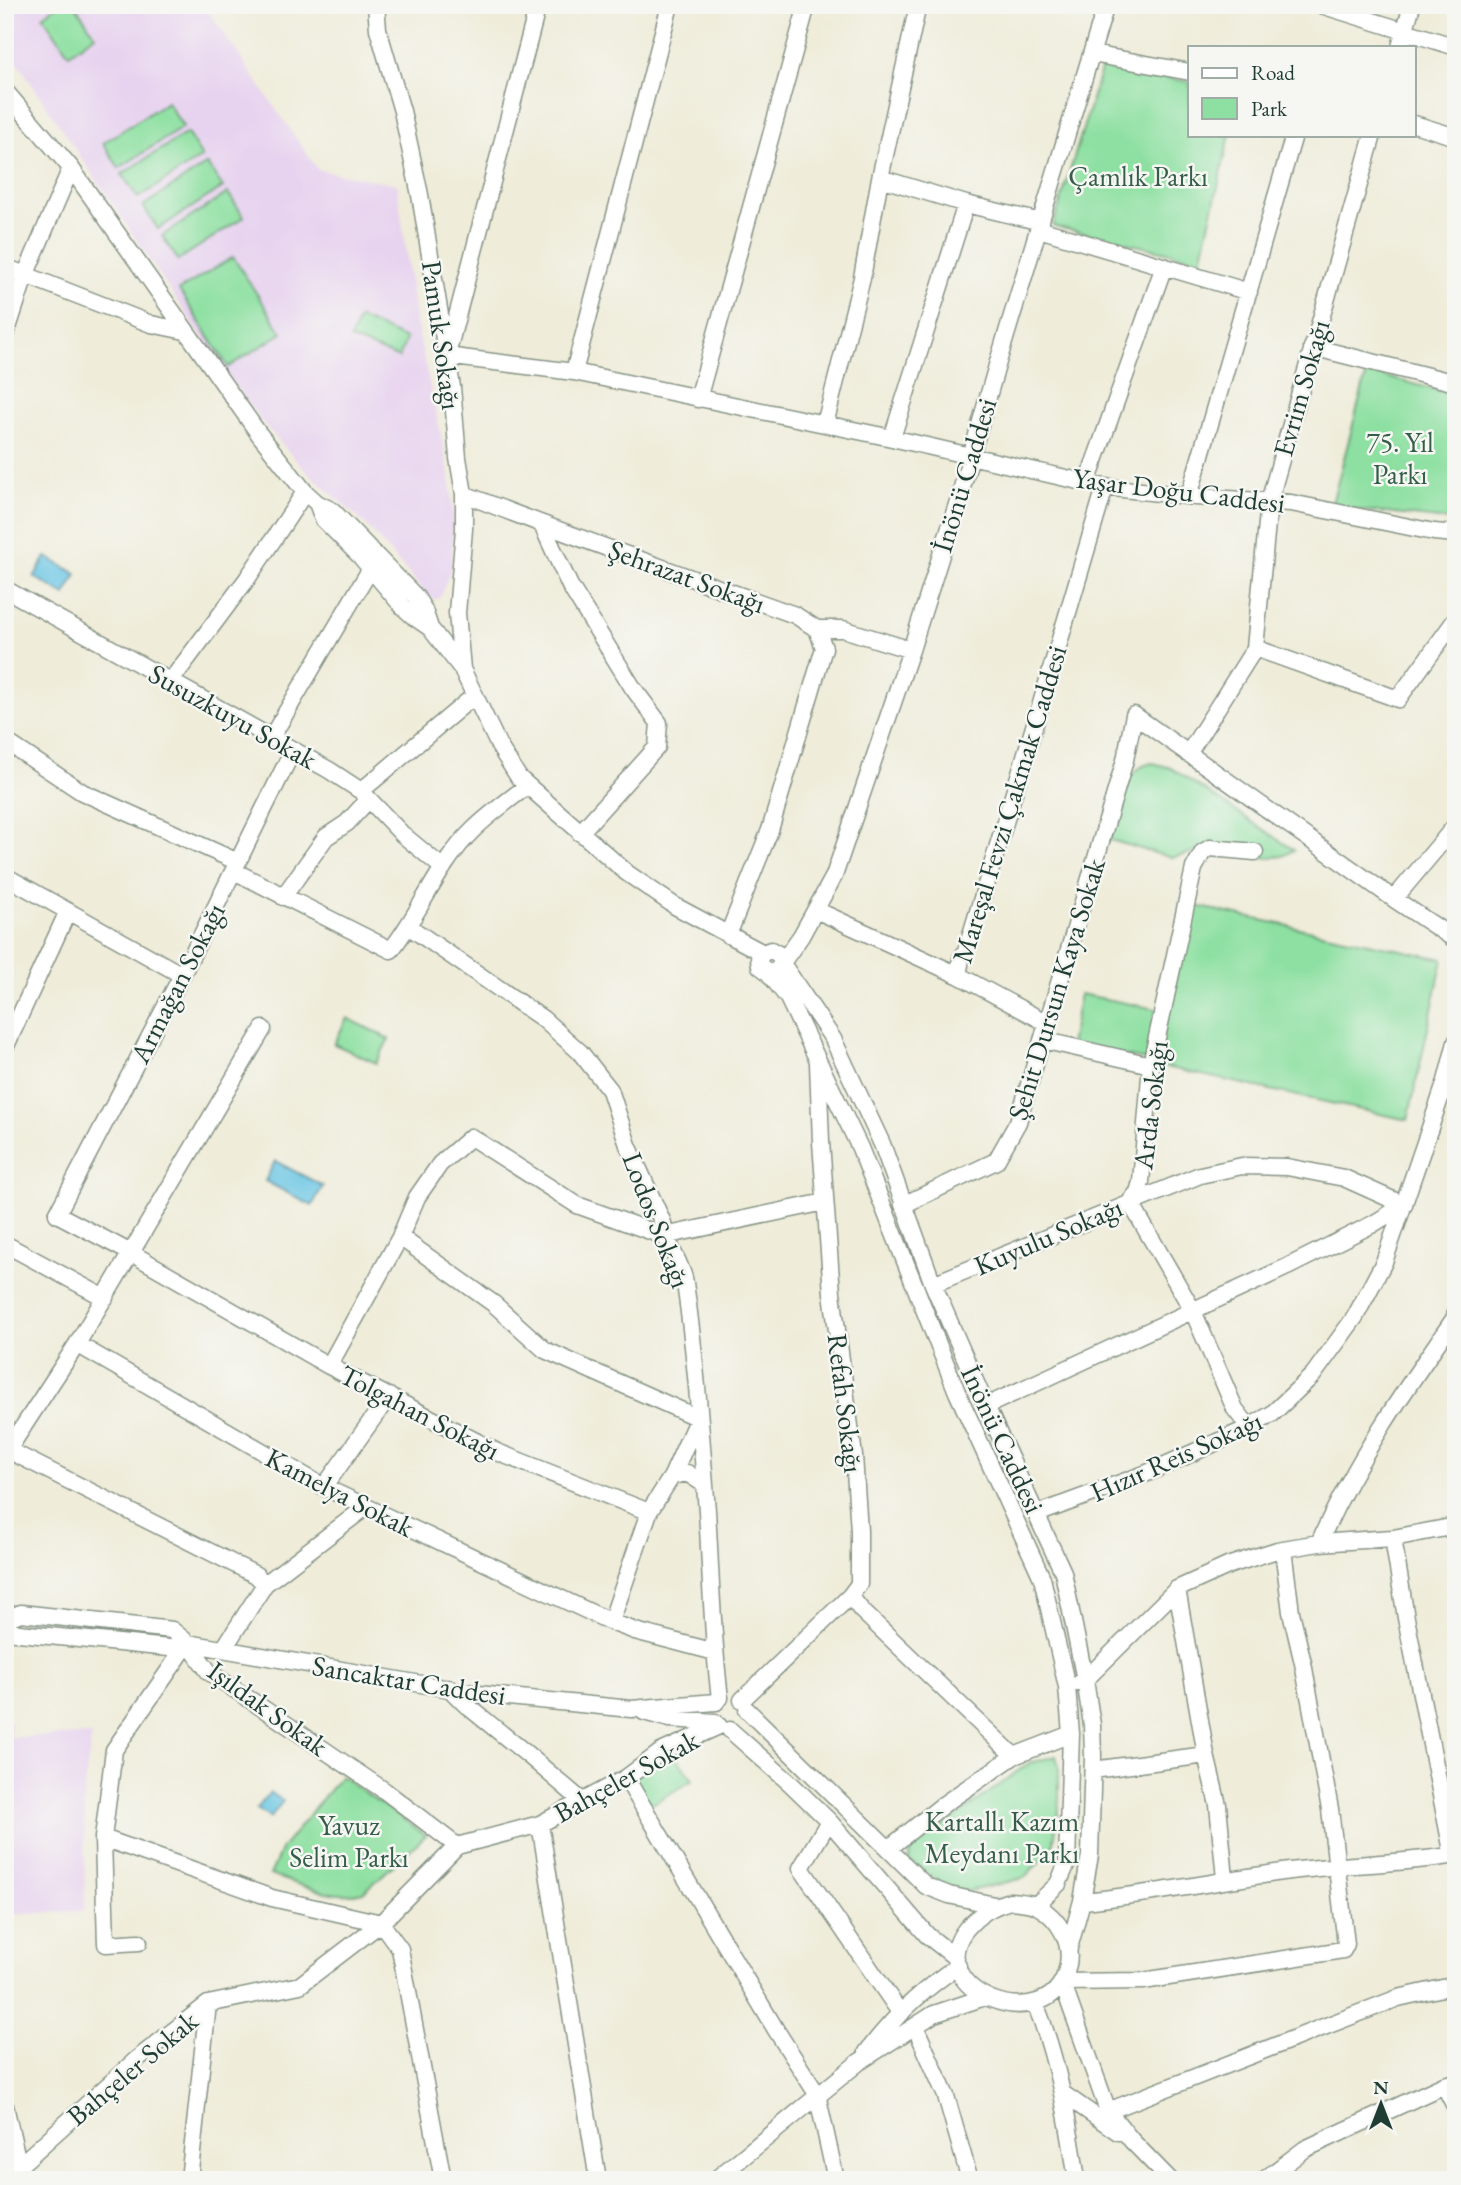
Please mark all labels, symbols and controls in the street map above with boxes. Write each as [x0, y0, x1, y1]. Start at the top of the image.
legend [1188, 46, 1416, 136]
text: Road [1251, 59, 1295, 86]
text: Park [1251, 95, 1288, 122]
park label: Çamlık Parkı [1068, 158, 1208, 194]
street label: Pamuk Sokağı [414, 258, 470, 412]
street label: Evrim Sokağı [1264, 315, 1338, 461]
street label: İnönü Caddesi [923, 393, 1005, 557]
park label: 75. Yıl Parkı [1366, 424, 1434, 492]
street label: Yaşar Doğu Caddesi [1071, 459, 1287, 521]
street label: Şehrazat Sokağı [604, 531, 770, 621]
street label: Mareşal Fevzi Çakmak Caddesi [943, 641, 1075, 967]
street label: Susuzkuyu Sokak [143, 655, 324, 777]
street label: Şehit Dursun Kaya Sokak [999, 853, 1113, 1124]
street label: Armağan Sokağı [121, 897, 233, 1070]
street label: Arda Sokağı [1124, 1038, 1176, 1172]
street label: Lodos Sokağı [615, 1147, 699, 1293]
street label: Kuyulu Sokağı [968, 1189, 1128, 1283]
street label: Refah Sokağı [820, 1331, 872, 1475]
street label: Tolgahan Sokağı [334, 1356, 506, 1468]
street label: İnönü Caddesi [953, 1359, 1053, 1519]
street label: Hızır Reis Sokağı [1085, 1402, 1268, 1510]
street label: Kamelya Sokak [260, 1439, 421, 1545]
street label: Sancaktar Caddesi [310, 1647, 508, 1713]
street label: Işıldak Sokak [201, 1652, 336, 1764]
street label: Bahçeler Sokak [547, 1721, 706, 1831]
park label: Kartallı Kazım Meydanı Parkı [925, 1803, 1079, 1871]
park label: Yavuz Selim Parkı [289, 1807, 409, 1875]
street label: Bahçeler Sokak [59, 2002, 206, 2133]
north arrow [1346, 2070, 1416, 2140]
text: N [1373, 2075, 1389, 2100]

